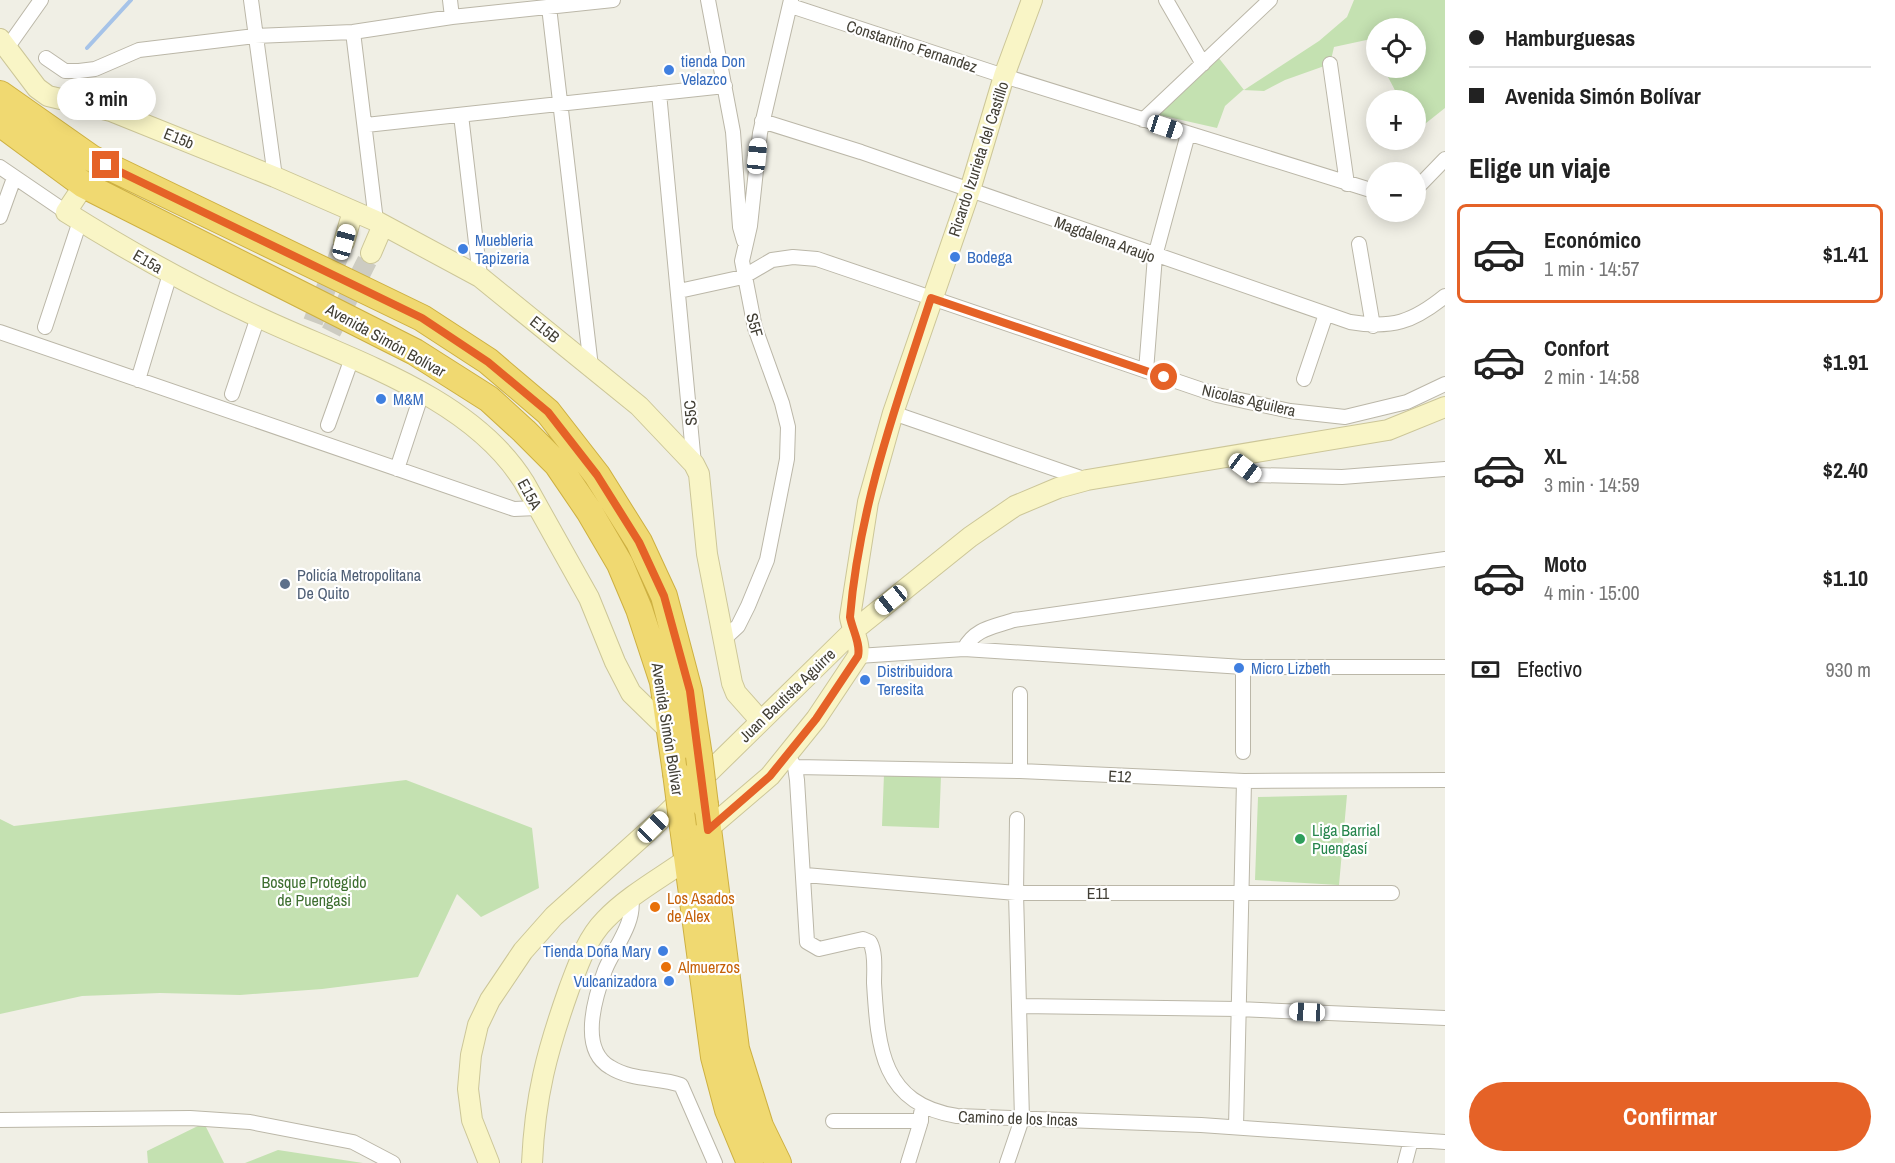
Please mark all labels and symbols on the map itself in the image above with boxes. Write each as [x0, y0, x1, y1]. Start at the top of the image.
street label: Constantino Fernandez [844, 14, 981, 78]
place label: tienda Don Velazco [681, 50, 745, 90]
marker: tienda Don Velazco [662, 63, 676, 77]
callout: 3 min [57, 78, 156, 120]
street label: Ricardo Izurieta del Castillo [943, 79, 1013, 239]
car [1145, 113, 1185, 141]
street label: E15b [161, 122, 197, 154]
car [746, 137, 768, 175]
route end [92, 151, 119, 178]
street label: Magdalena Araujo [1052, 211, 1158, 267]
car [331, 222, 357, 262]
place label: Muebleria Tapizeria [475, 229, 534, 269]
marker: Muebleria Tapizeria [456, 242, 470, 256]
street label: E15a [129, 244, 167, 279]
place label: Bodega [967, 246, 1013, 268]
marker: Bodega [948, 250, 962, 264]
street label: Avenida Simón Bolívar [321, 297, 450, 382]
street label: E15B [526, 310, 565, 348]
street label: S5F [741, 310, 769, 340]
route start [1150, 363, 1177, 390]
street label: Nicolas Aguilera [1200, 379, 1299, 422]
place label: M&M [393, 388, 424, 410]
marker: M&M [374, 392, 388, 406]
street label: S5C [678, 399, 702, 427]
car [1225, 450, 1265, 486]
street label: E15A [513, 475, 548, 514]
place label: Policía Metropolitana De Quito [297, 564, 422, 604]
marker: Policía Metropolitana De Quito [278, 577, 292, 591]
car [871, 582, 911, 618]
street label: Juan Bautista Aguirre [734, 643, 840, 747]
place label: Micro Lizbeth [1251, 657, 1331, 679]
street label: Avenida Simón Bolívar [647, 660, 689, 798]
place label: Distribuidora Teresita [877, 660, 954, 700]
marker: Micro Lizbeth [1232, 661, 1246, 675]
marker: Distribuidora Teresita [858, 673, 872, 687]
street label: E12 [1108, 764, 1132, 788]
car [634, 808, 672, 846]
place label: Liga Barrial Puengasí [1312, 819, 1380, 859]
marker: Liga Barrial Puengasí [1293, 832, 1307, 846]
park label: Bosque Protegido de Puengasi [261, 871, 367, 911]
street label: E11 [1087, 882, 1110, 904]
place label: Los Asados de Alex [667, 887, 735, 927]
marker: Los Asados de Alex [648, 900, 662, 914]
place label: Tienda Doña Mary [543, 940, 651, 962]
marker: Tienda Doña Mary [656, 944, 670, 958]
place label: Almuerzos [677, 956, 740, 978]
marker: Almuerzos [659, 960, 673, 974]
place label: Vulcanizadora [574, 970, 658, 992]
marker: Vulcanizadora [662, 974, 676, 988]
car [1289, 1002, 1325, 1022]
street label: Camino de los Incas [958, 1105, 1078, 1131]

